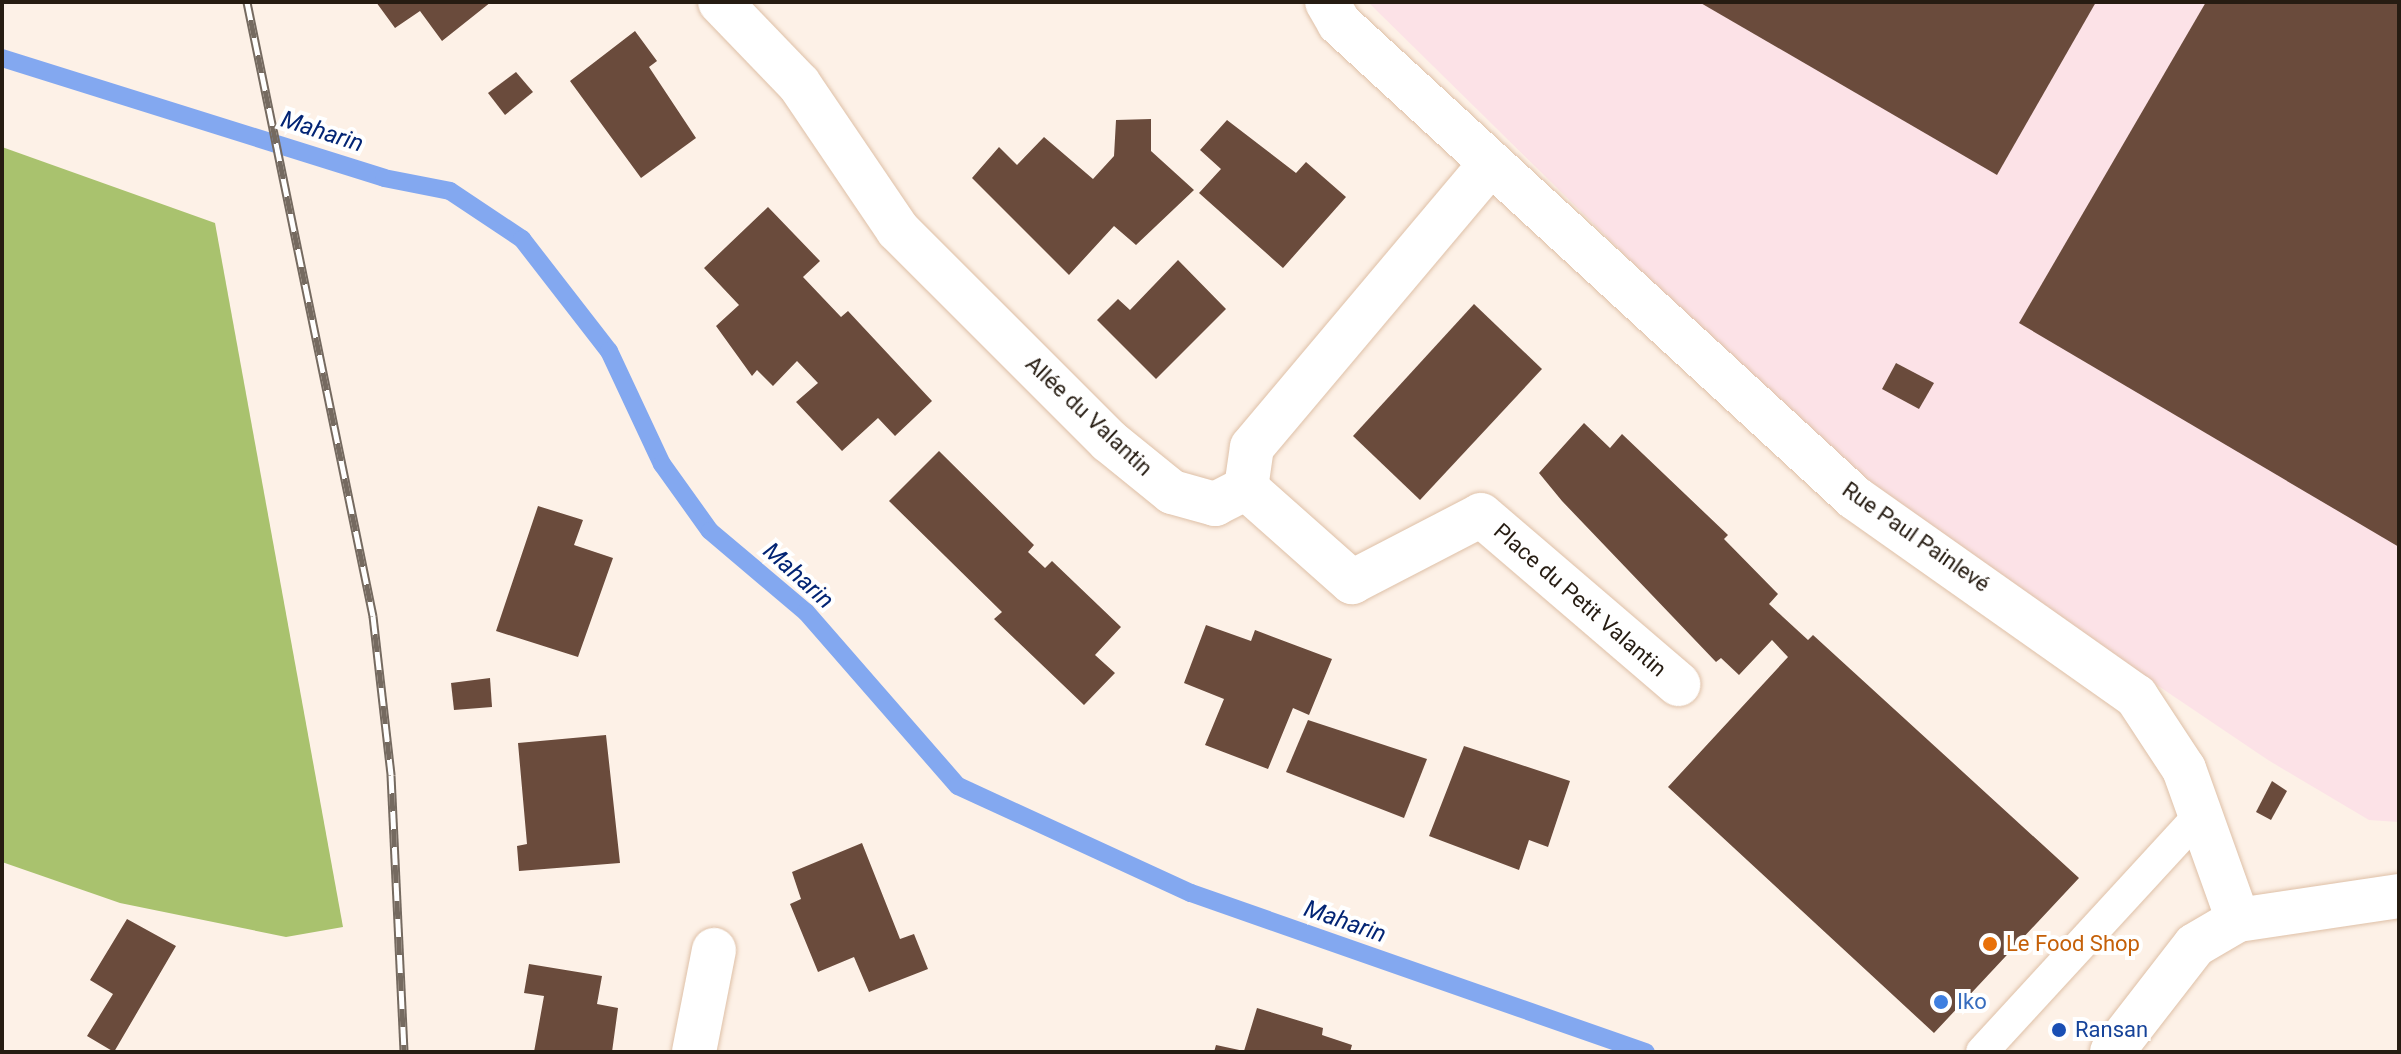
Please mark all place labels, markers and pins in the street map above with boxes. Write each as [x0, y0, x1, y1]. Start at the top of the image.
place label: Le Food Shop [2006, 931, 2140, 957]
marker: Le Food Shop [1981, 935, 1999, 953]
place label: Iko [1957, 989, 1987, 1015]
marker: Iko [1932, 993, 1950, 1011]
place label: Ransan [2075, 1017, 2148, 1043]
marker: Ransan [2050, 1021, 2068, 1039]

